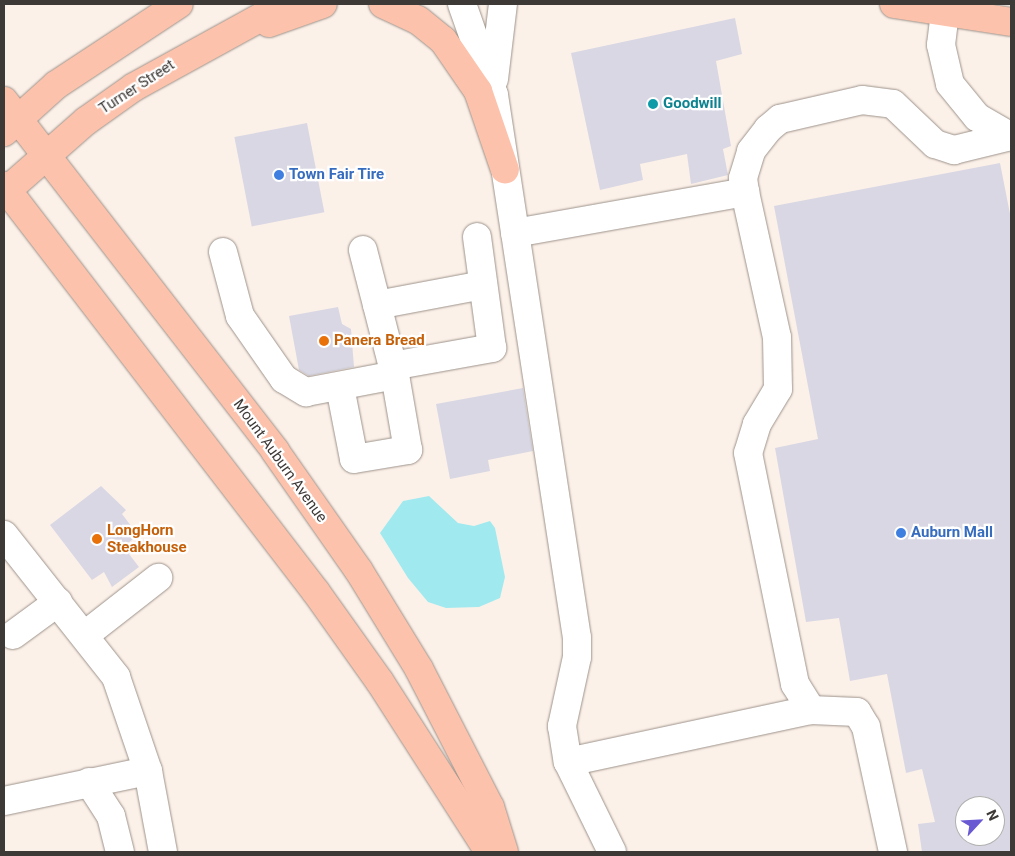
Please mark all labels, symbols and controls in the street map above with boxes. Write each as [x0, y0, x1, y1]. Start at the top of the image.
street label: Turner Street [96, 56, 178, 118]
place label: Goodwill [663, 95, 722, 113]
marker: Goodwill [647, 98, 659, 110]
place label: Town Fair Tire [289, 166, 385, 184]
marker: Town Fair Tire [273, 169, 285, 181]
place label: Panera Bread [334, 332, 425, 350]
marker: Panera Bread [318, 335, 330, 347]
street label: Mount Auburn Avenue [229, 396, 331, 526]
place label: LongHorn Steakhouse [107, 521, 187, 556]
place label: Auburn Mall [911, 524, 993, 542]
marker: Auburn Mall [895, 527, 907, 539]
marker: LongHorn Steakhouse [91, 533, 103, 545]
north arrow [955, 796, 1005, 846]
text: N [983, 807, 1002, 823]

